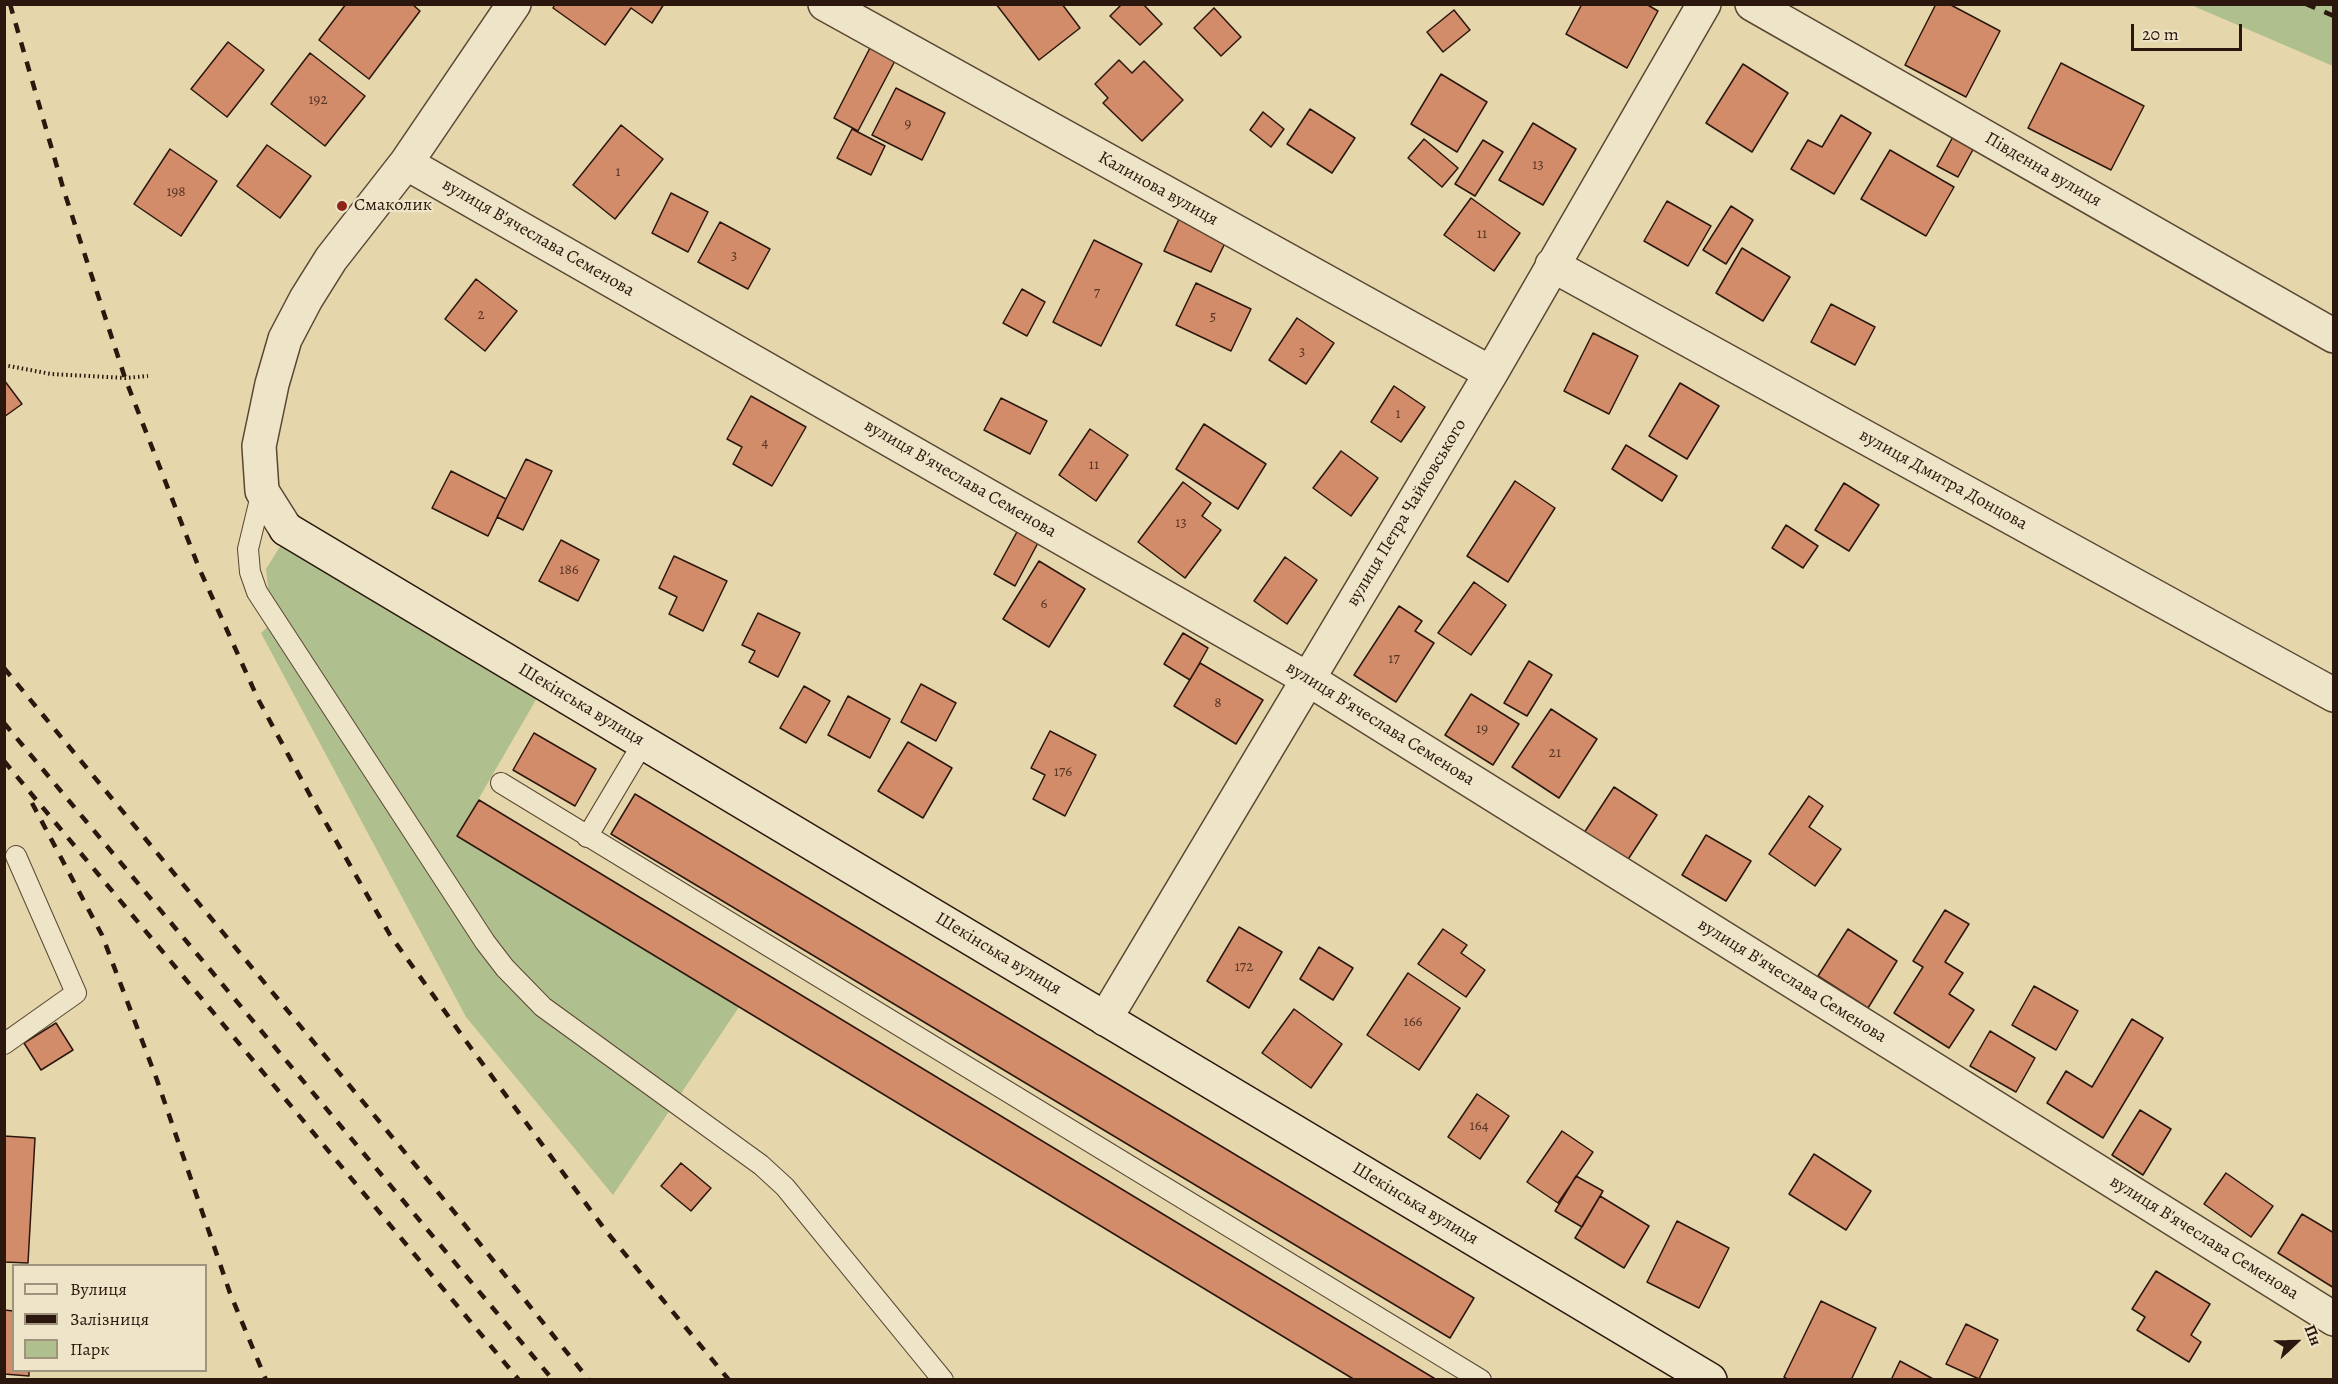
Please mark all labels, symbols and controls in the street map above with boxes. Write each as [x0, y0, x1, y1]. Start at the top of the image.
scale bar [2134, 12, 2245, 50]
text: 20 m [2142, 22, 2179, 46]
house number: 192 [308, 91, 328, 109]
house number: 9 [905, 115, 911, 133]
street label: Південна вулиця [1981, 128, 2105, 212]
street label: Калинова вулиця [1094, 147, 1222, 231]
house number: 13 [1532, 156, 1544, 174]
house number: 1 [615, 163, 621, 181]
street label: вулиця В'ячеслава Семенова [438, 174, 638, 302]
house number: 198 [166, 183, 186, 201]
place label: Смаколик [354, 195, 432, 217]
marker: Смаколик [335, 199, 349, 213]
house number: 11 [1477, 225, 1487, 243]
house number: 3 [731, 247, 737, 265]
house number: 7 [1094, 284, 1100, 302]
house number: 2 [477, 306, 485, 324]
house number: 5 [1210, 308, 1216, 326]
house number: 3 [1299, 343, 1305, 361]
house number: 1 [1395, 405, 1401, 423]
street label: вулиця В'ячеслава Семенова [860, 415, 1060, 543]
street label: вулиця Петра Чайковського [1342, 415, 1472, 611]
street label: вулиця Дмитра Донцова [1855, 425, 2031, 535]
house number: 4 [762, 434, 768, 452]
house number: 11 [1089, 456, 1099, 474]
house number: 13 [1175, 514, 1187, 532]
house number: 186 [559, 561, 579, 579]
house number: 6 [1041, 595, 1047, 613]
house number: 17 [1388, 650, 1400, 668]
street label: вулиця В'ячеслава Семенова [1282, 657, 1478, 791]
street label: Шекінська вулиця [514, 659, 648, 751]
house number: 8 [1214, 694, 1222, 712]
house number: 19 [1476, 720, 1488, 738]
house number: 21 [1549, 744, 1561, 762]
house number: 176 [1054, 763, 1072, 781]
street label: Шекінська вулиця [931, 908, 1065, 1000]
street label: вулиця В'ячеслава Семенова [1694, 914, 1890, 1048]
house number: 172 [1235, 958, 1253, 976]
house number: 166 [1404, 1013, 1422, 1031]
house number: 164 [1470, 1117, 1488, 1135]
street label: Шекінська вулиця [1348, 1158, 1482, 1250]
street label: вулиця В'ячеслава Семенова [2106, 1171, 2302, 1305]
legend [12, 1264, 207, 1372]
text: Вулиця [70, 1277, 127, 1301]
text: Залізниця [70, 1307, 149, 1331]
north arrow [2266, 1312, 2326, 1372]
text: Пн [2299, 1321, 2327, 1349]
text: Парк [70, 1337, 110, 1361]

